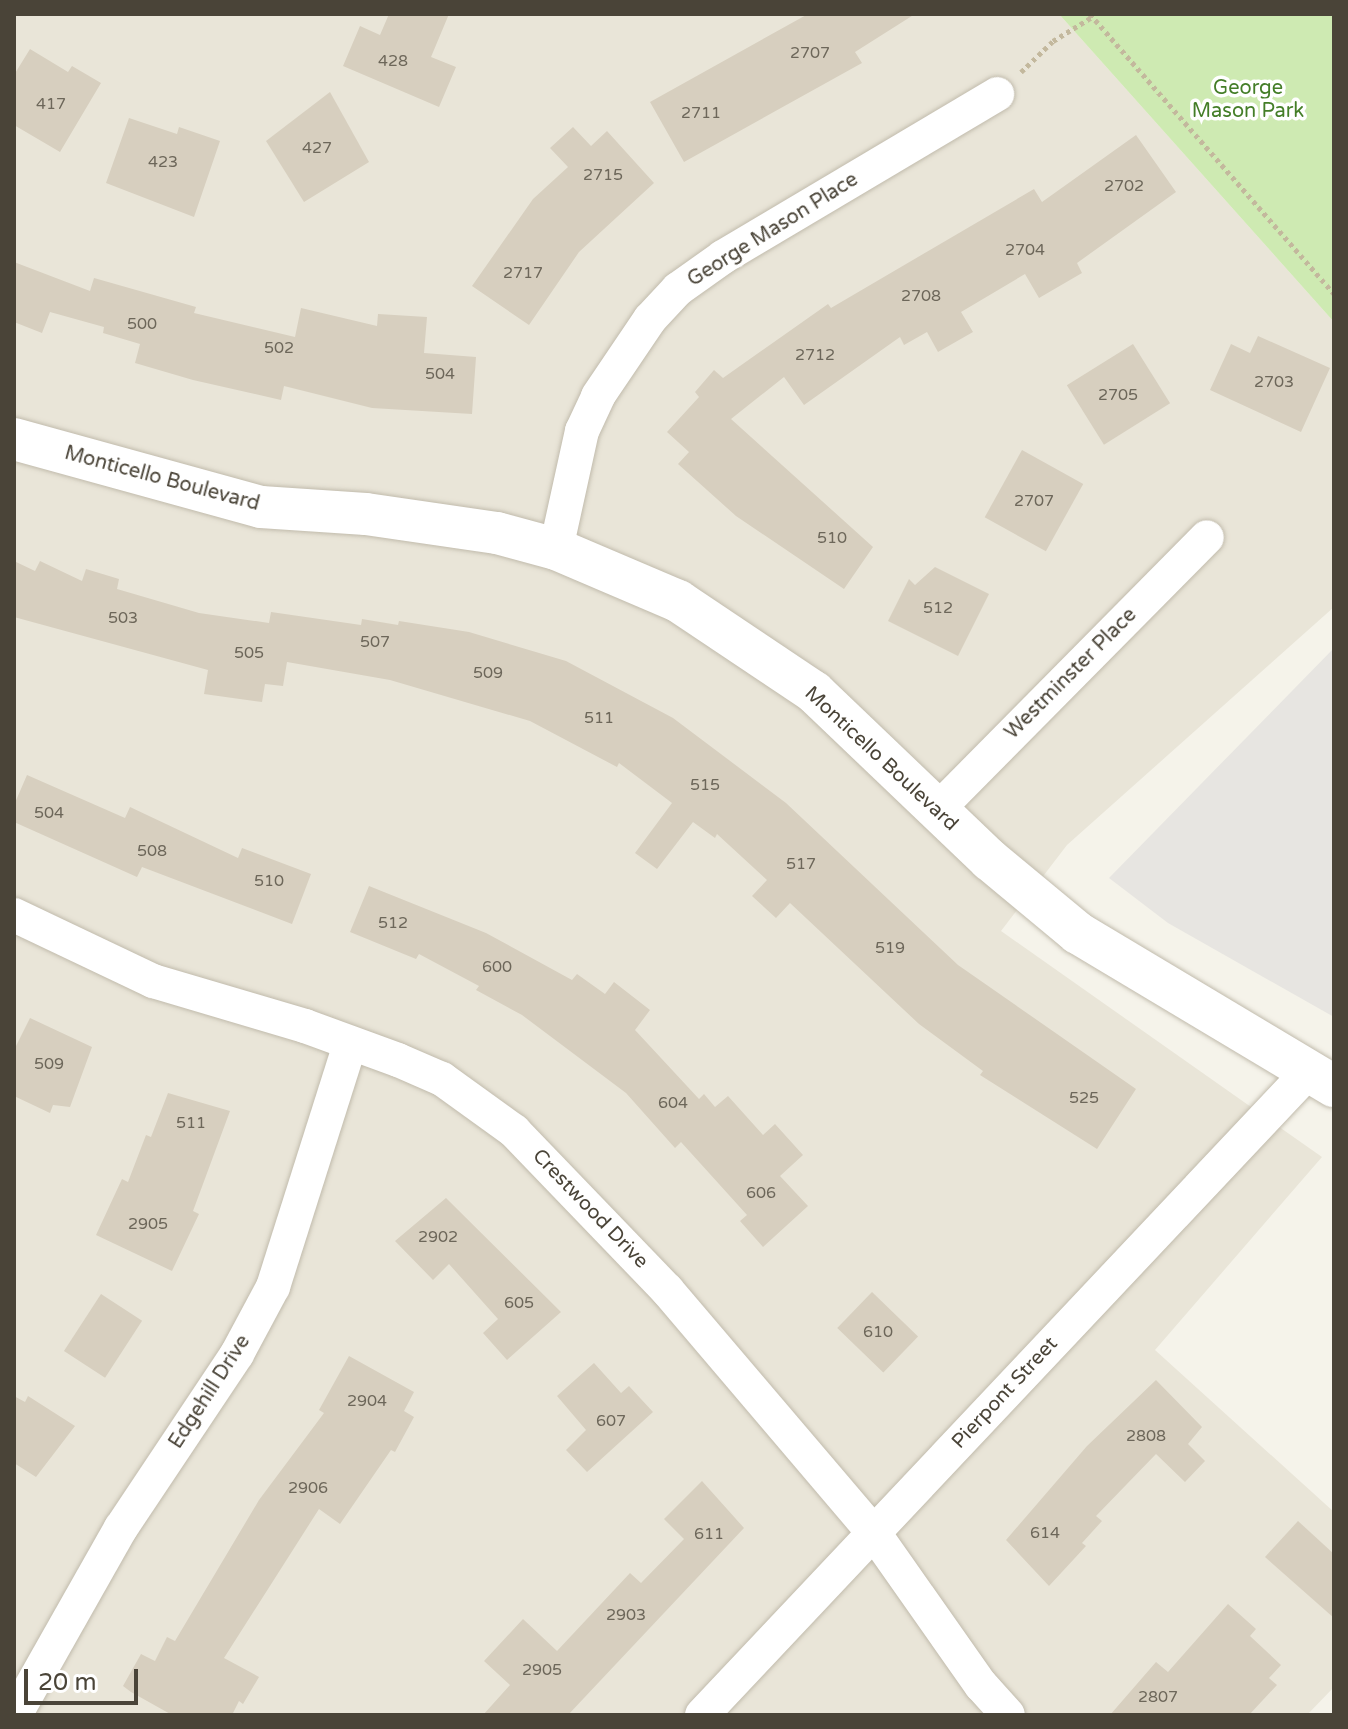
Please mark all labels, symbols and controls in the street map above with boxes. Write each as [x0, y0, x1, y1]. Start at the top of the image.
house number: 2707 [790, 43, 830, 63]
house number: 428 [378, 51, 408, 71]
park label: George Mason Park [1192, 76, 1304, 123]
house number: 417 [36, 94, 66, 114]
house number: 2711 [681, 103, 721, 123]
house number: 427 [302, 138, 332, 158]
house number: 423 [148, 152, 178, 172]
house number: 2715 [583, 165, 623, 185]
street label: George Mason Place [683, 168, 863, 292]
house number: 2702 [1104, 176, 1144, 196]
house number: 2704 [1005, 240, 1045, 260]
house number: 2717 [503, 263, 543, 283]
house number: 2708 [901, 286, 941, 306]
house number: 500 [127, 314, 157, 334]
house number: 502 [264, 338, 294, 358]
house number: 2712 [795, 345, 835, 365]
house number: 504 [425, 364, 455, 384]
house number: 2703 [1254, 372, 1294, 392]
house number: 2705 [1098, 385, 1138, 405]
street label: Monticello Boulevard [62, 441, 262, 517]
house number: 2707 [1014, 491, 1054, 511]
house number: 510 [817, 528, 847, 548]
house number: 512 [923, 598, 953, 618]
street label: Westminster Place [1000, 603, 1142, 745]
house number: 503 [108, 608, 138, 628]
house number: 507 [360, 632, 390, 652]
house number: 505 [234, 643, 264, 663]
house number: 509 [473, 663, 503, 683]
street label: Monticello Boulevard [799, 682, 963, 836]
house number: 511 [584, 708, 614, 728]
house number: 515 [690, 775, 720, 795]
house number: 504 [34, 803, 64, 823]
house number: 508 [137, 841, 167, 861]
house number: 517 [786, 854, 816, 874]
house number: 510 [254, 871, 284, 891]
house number: 512 [378, 913, 408, 933]
house number: 519 [875, 938, 905, 958]
house number: 600 [482, 957, 512, 977]
house number: 509 [34, 1054, 64, 1074]
house number: 525 [1069, 1088, 1099, 1108]
house number: 604 [658, 1093, 688, 1113]
house number: 511 [176, 1113, 206, 1133]
street label: Crestwood Drive [527, 1144, 653, 1274]
house number: 606 [746, 1183, 776, 1203]
house number: 2905 [128, 1214, 168, 1234]
house number: 2902 [418, 1227, 458, 1247]
house number: 605 [504, 1293, 534, 1313]
house number: 610 [863, 1322, 893, 1342]
street label: Edgehill Drive [164, 1331, 256, 1453]
street label: Pierpont Street [947, 1332, 1063, 1454]
house number: 2904 [347, 1391, 387, 1411]
house number: 607 [596, 1411, 626, 1431]
house number: 2808 [1126, 1426, 1166, 1446]
house number: 2906 [288, 1478, 328, 1498]
house number: 614 [1030, 1523, 1060, 1543]
house number: 611 [694, 1524, 724, 1544]
house number: 2903 [606, 1605, 646, 1625]
scale bar [28, 1653, 142, 1703]
house number: 2905 [522, 1660, 562, 1680]
text: 20 m [38, 1668, 96, 1697]
house number: 2807 [1138, 1687, 1178, 1707]

